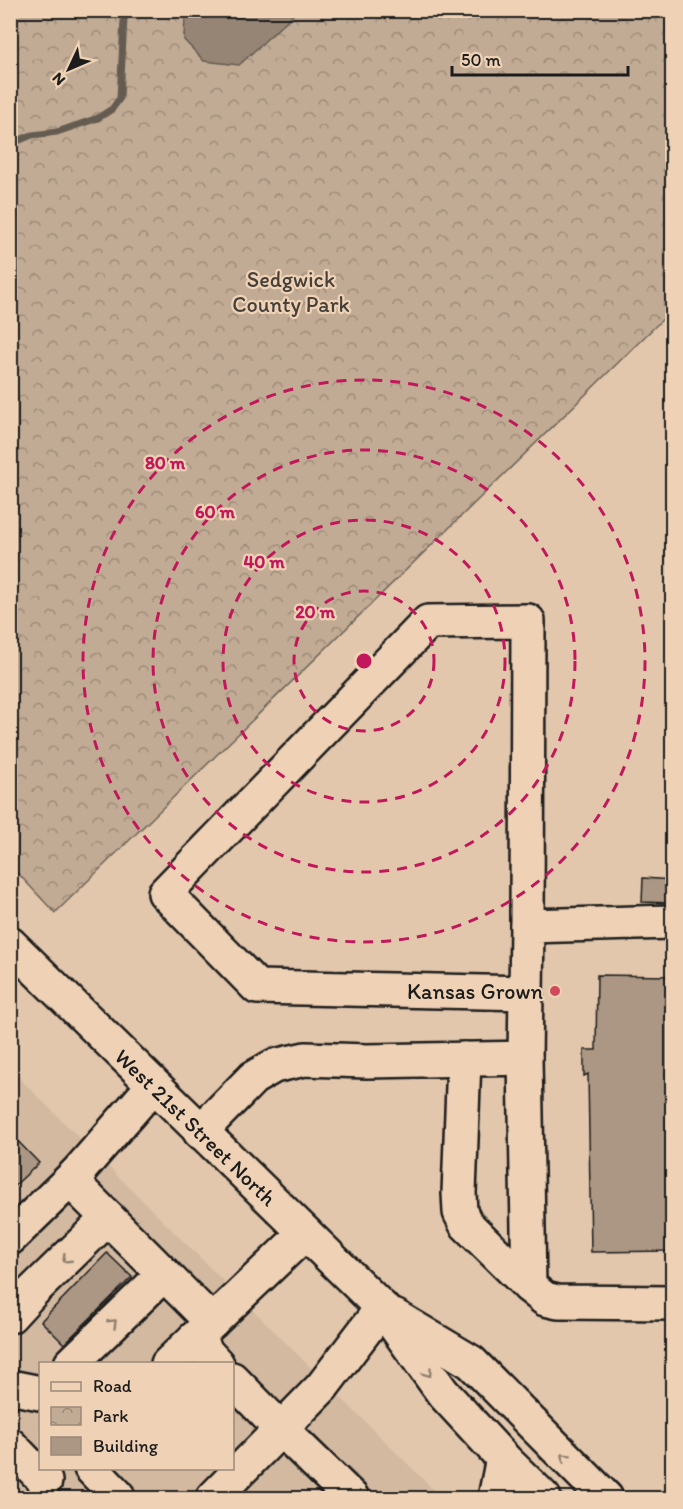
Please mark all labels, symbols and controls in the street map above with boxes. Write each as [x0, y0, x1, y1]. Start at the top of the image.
north arrow [39, 39, 99, 99]
scale bar [452, 39, 628, 77]
text: 50 m [461, 49, 501, 71]
text: N [48, 69, 69, 90]
park label: Sedgwick County Park [232, 266, 350, 318]
text: 80 m [145, 452, 186, 474]
text: 60 m [195, 501, 236, 523]
text: 40 m [243, 551, 285, 573]
text: 20 m [295, 601, 336, 623]
centre of rings [354, 651, 374, 671]
place label: Kansas Grown [407, 978, 544, 1005]
marker: Kansas Grown [548, 984, 562, 998]
street label: West 21st Street North [109, 1043, 282, 1212]
one-way arrow [62, 1252, 73, 1263]
one-way arrow [107, 1319, 117, 1330]
legend [39, 1362, 234, 1470]
one-way arrow [421, 1366, 432, 1377]
text: Road [93, 1375, 132, 1397]
text: Park [93, 1405, 128, 1427]
text: Building [93, 1435, 159, 1457]
one-way arrow [561, 1453, 572, 1464]

